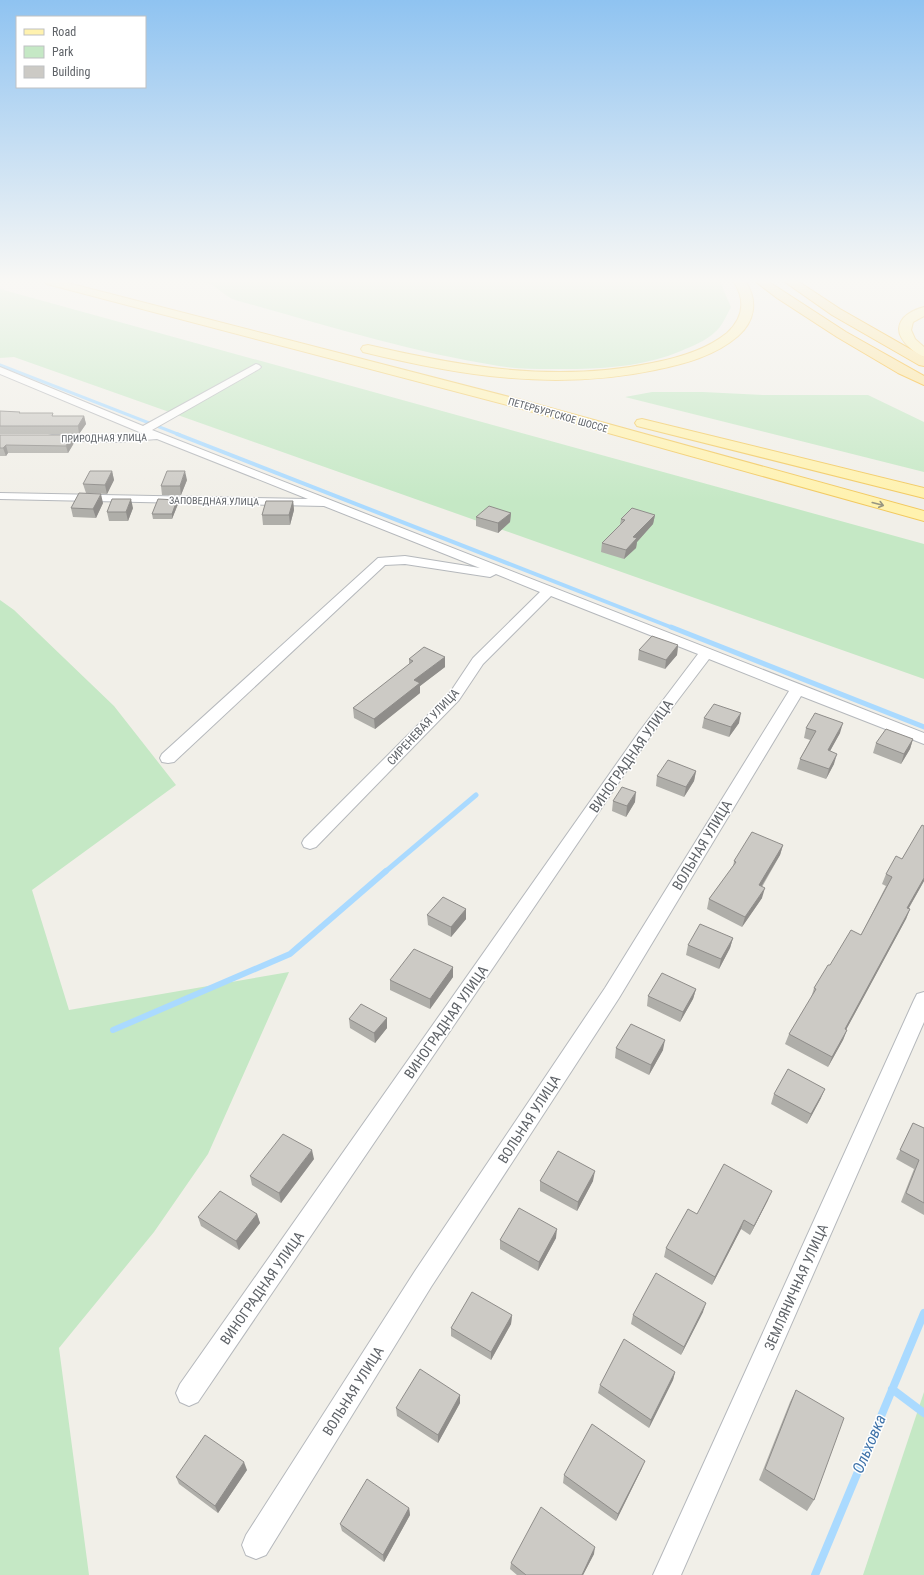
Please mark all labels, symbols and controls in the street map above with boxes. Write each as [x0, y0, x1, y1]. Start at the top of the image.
legend [16, 16, 146, 88]
text: Road [52, 25, 76, 39]
text: Park [52, 45, 74, 59]
text: Building [52, 65, 90, 79]
street label: ПЕТЕРБУРГСКОЕ ШОССЕ [507, 396, 609, 434]
street label: ПРИРОДНАЯ УЛИЦА [61, 432, 147, 444]
street label: ЗАПОВЕДНАЯ УЛИЦА [169, 495, 259, 507]
one-way arrow [872, 501, 885, 508]
street label: СИРЕНЕВАЯ УЛИЦА [384, 686, 462, 768]
street label: ВИНОГРАДНАЯ УЛИЦА [586, 696, 676, 816]
street label: ВОЛЬНАЯ УЛИЦА [669, 797, 735, 893]
street label: ВИНОГРАДНАЯ УЛИЦА [401, 962, 491, 1082]
street label: ВОЛЬНАЯ УЛИЦА [495, 1072, 563, 1166]
street label: ЗЕМЛЯНИЧНАЯ УЛИЦА [761, 1221, 831, 1353]
street label: ВИНОГРАДНАЯ УЛИЦА [217, 1228, 307, 1348]
street label: ВОЛЬНАЯ УЛИЦА [319, 1344, 387, 1438]
water label: Ольховка [848, 1412, 890, 1476]

